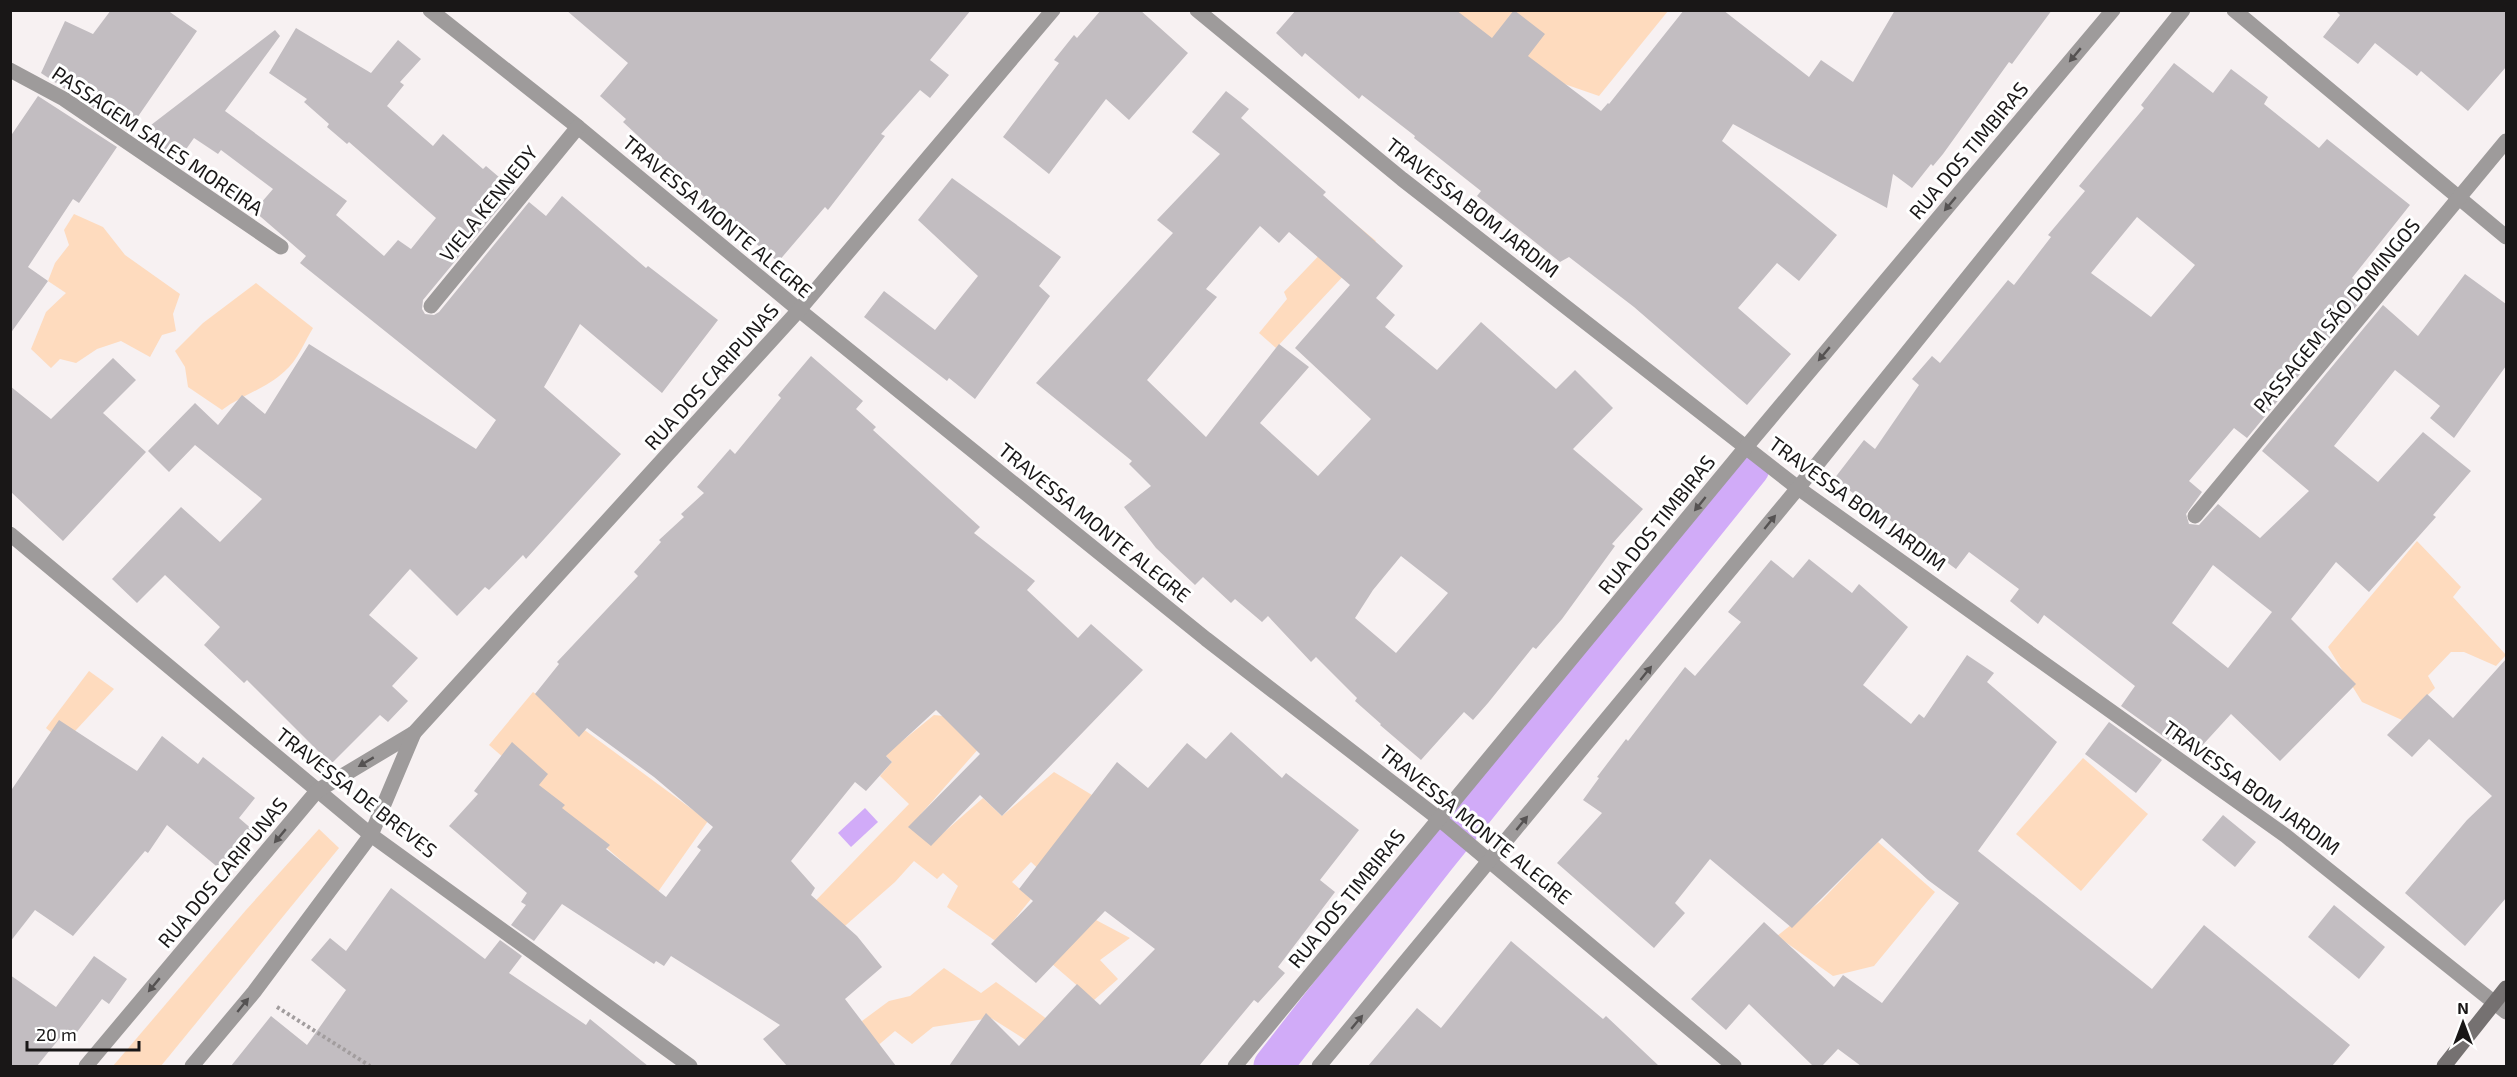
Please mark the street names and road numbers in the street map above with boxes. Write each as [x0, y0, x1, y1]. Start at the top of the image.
street label: PASSAGEM SALES MOREIRA [48, 60, 269, 220]
street label: RUA DOS TIMBIRAS [1904, 76, 2032, 224]
street label: TRAVESSA MONTE ALEGRE [618, 130, 818, 302]
street label: TRAVESSA BOM JARDIM [1382, 132, 1564, 282]
street label: VIELA KENNEDY [434, 140, 542, 266]
street label: PASSAGEM SÃO DOMINGOS [2248, 213, 2424, 417]
street label: RUA DOS CARIPUNAS [639, 298, 783, 454]
street label: TRAVESSA BOM JARDIM [1765, 431, 1951, 575]
street label: TRAVESSA MONTE ALEGRE [994, 437, 1196, 607]
street label: RUA DOS TIMBIRAS [1593, 450, 1719, 598]
street label: TRAVESSA BOM JARDIM [2159, 715, 2345, 859]
street label: TRAVESSA DE BREVES [272, 722, 442, 862]
street label: TRAVESSA MONTE ALEGRE [1375, 739, 1577, 909]
street label: RUA DOS CARIPUNAS [152, 792, 292, 952]
street label: RUA DOS TIMBIRAS [1283, 824, 1409, 972]

